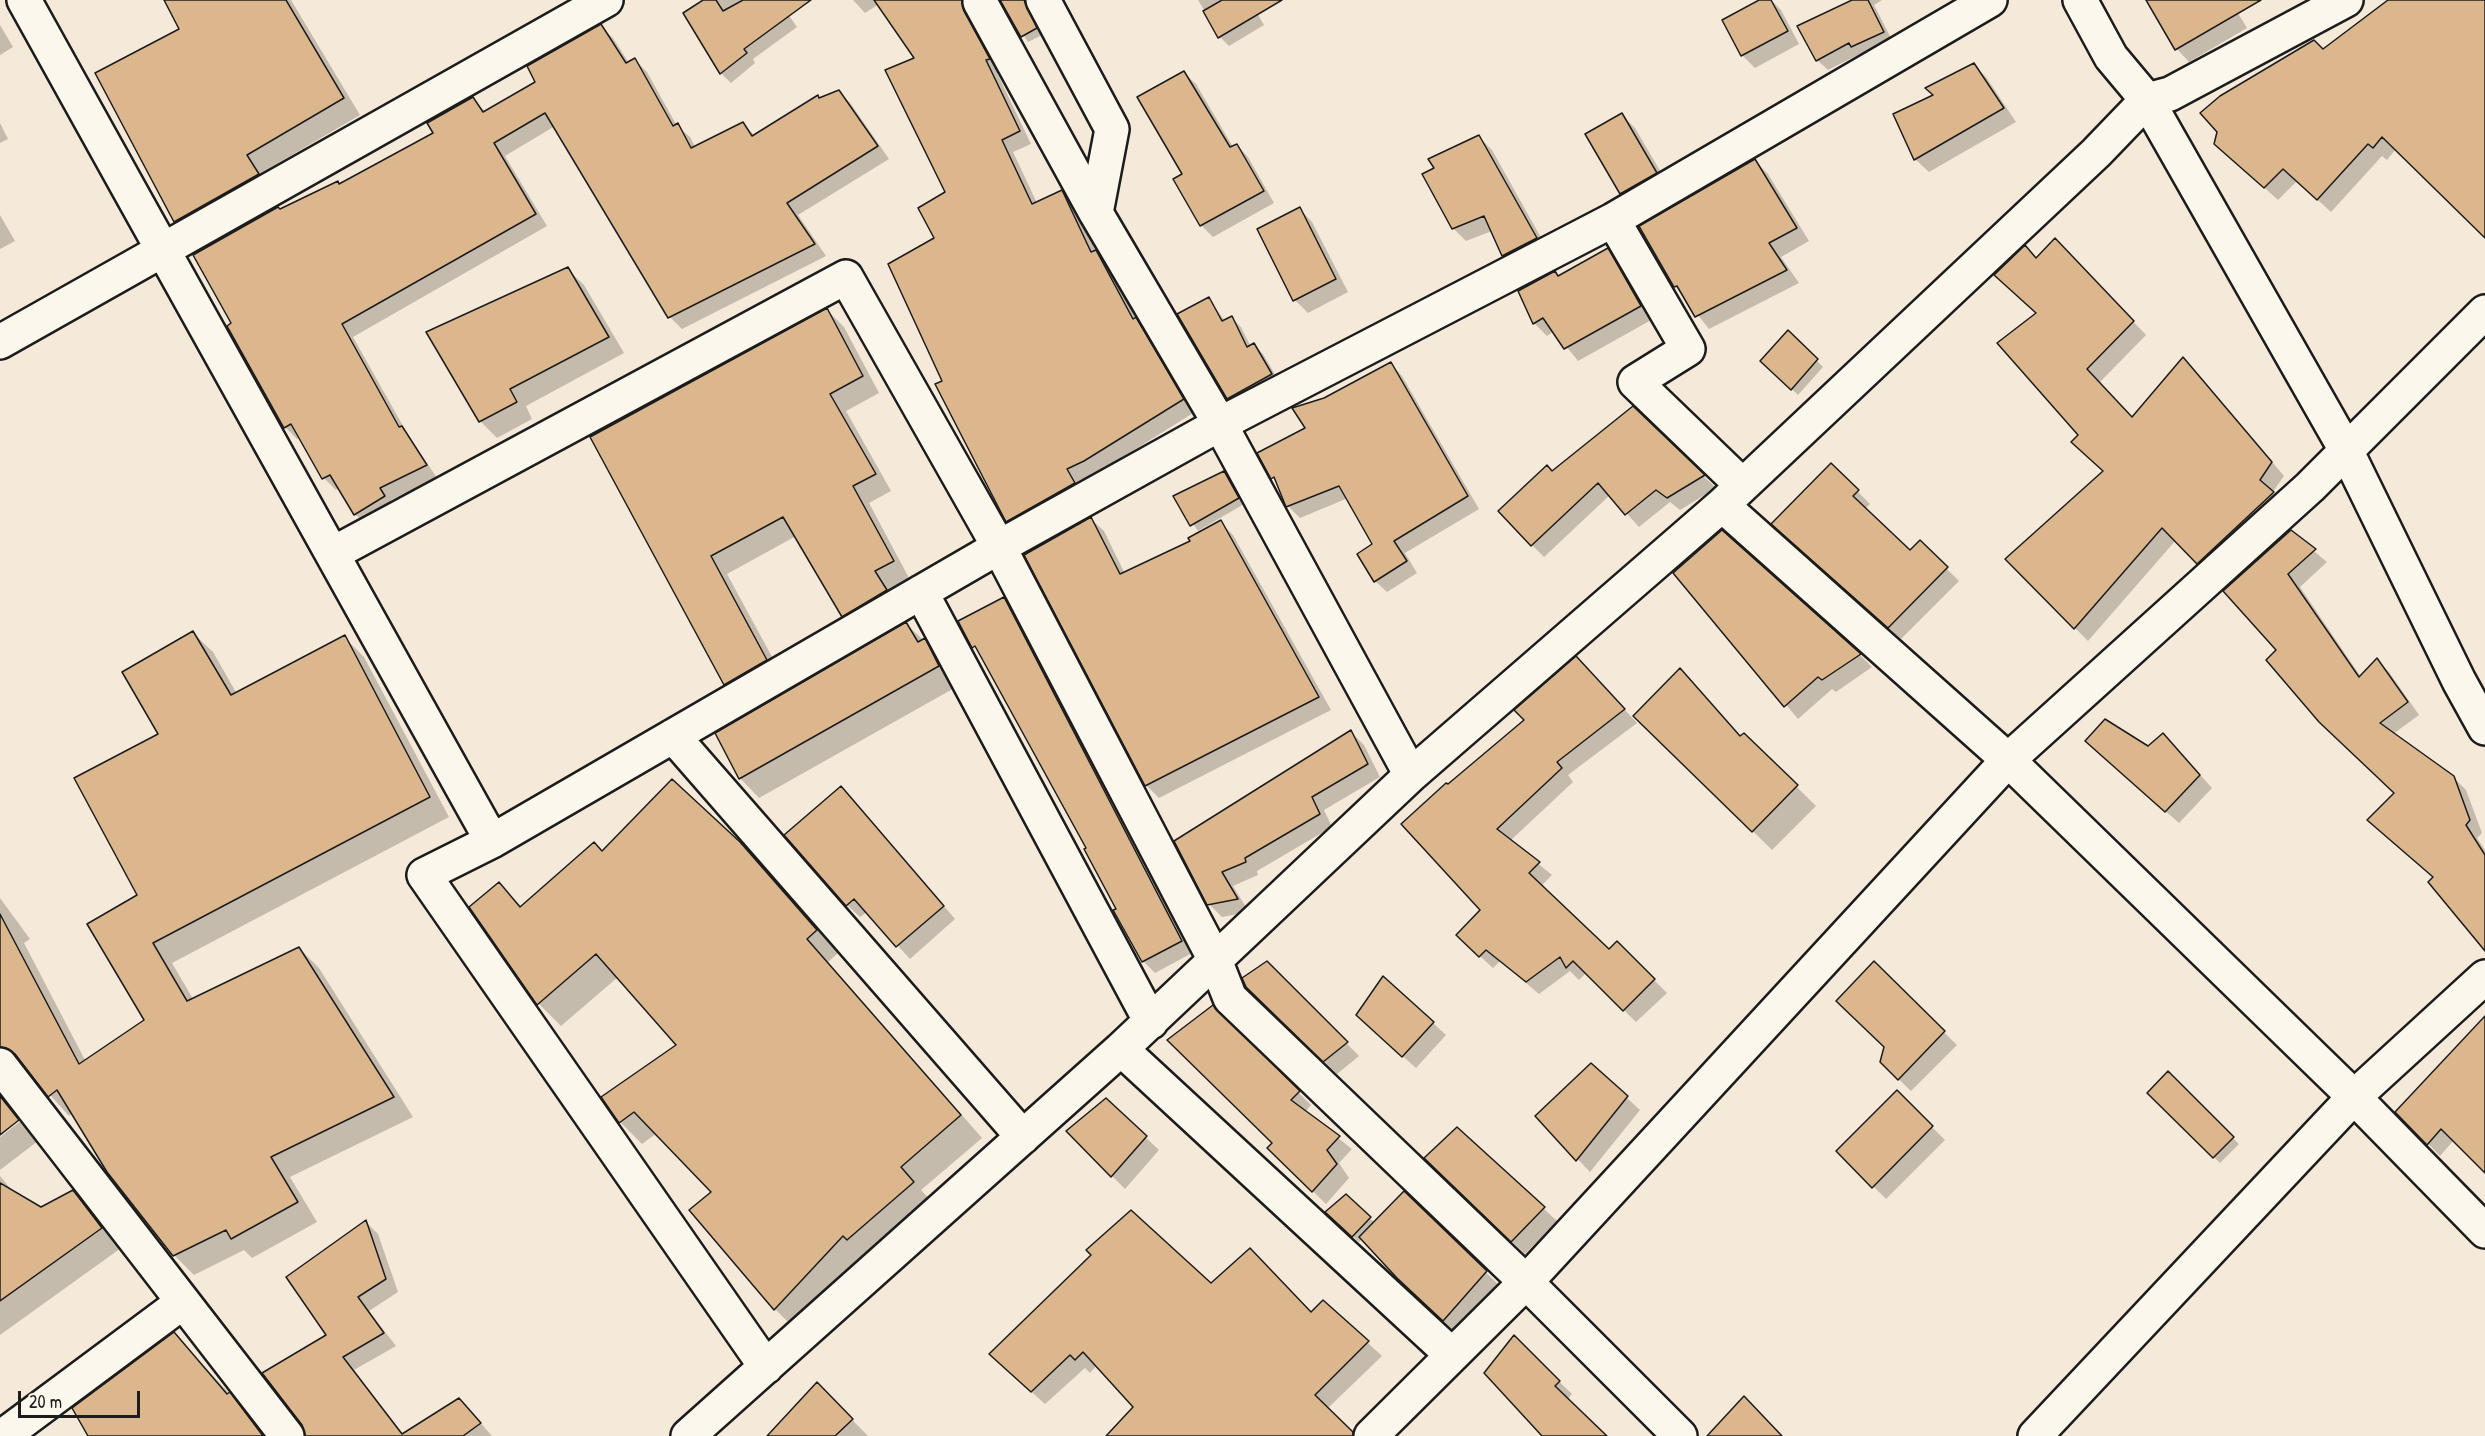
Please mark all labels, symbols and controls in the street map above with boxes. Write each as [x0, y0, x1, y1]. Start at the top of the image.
scale bar [21, 1379, 142, 1417]
text: 20 m [29, 1389, 62, 1414]

